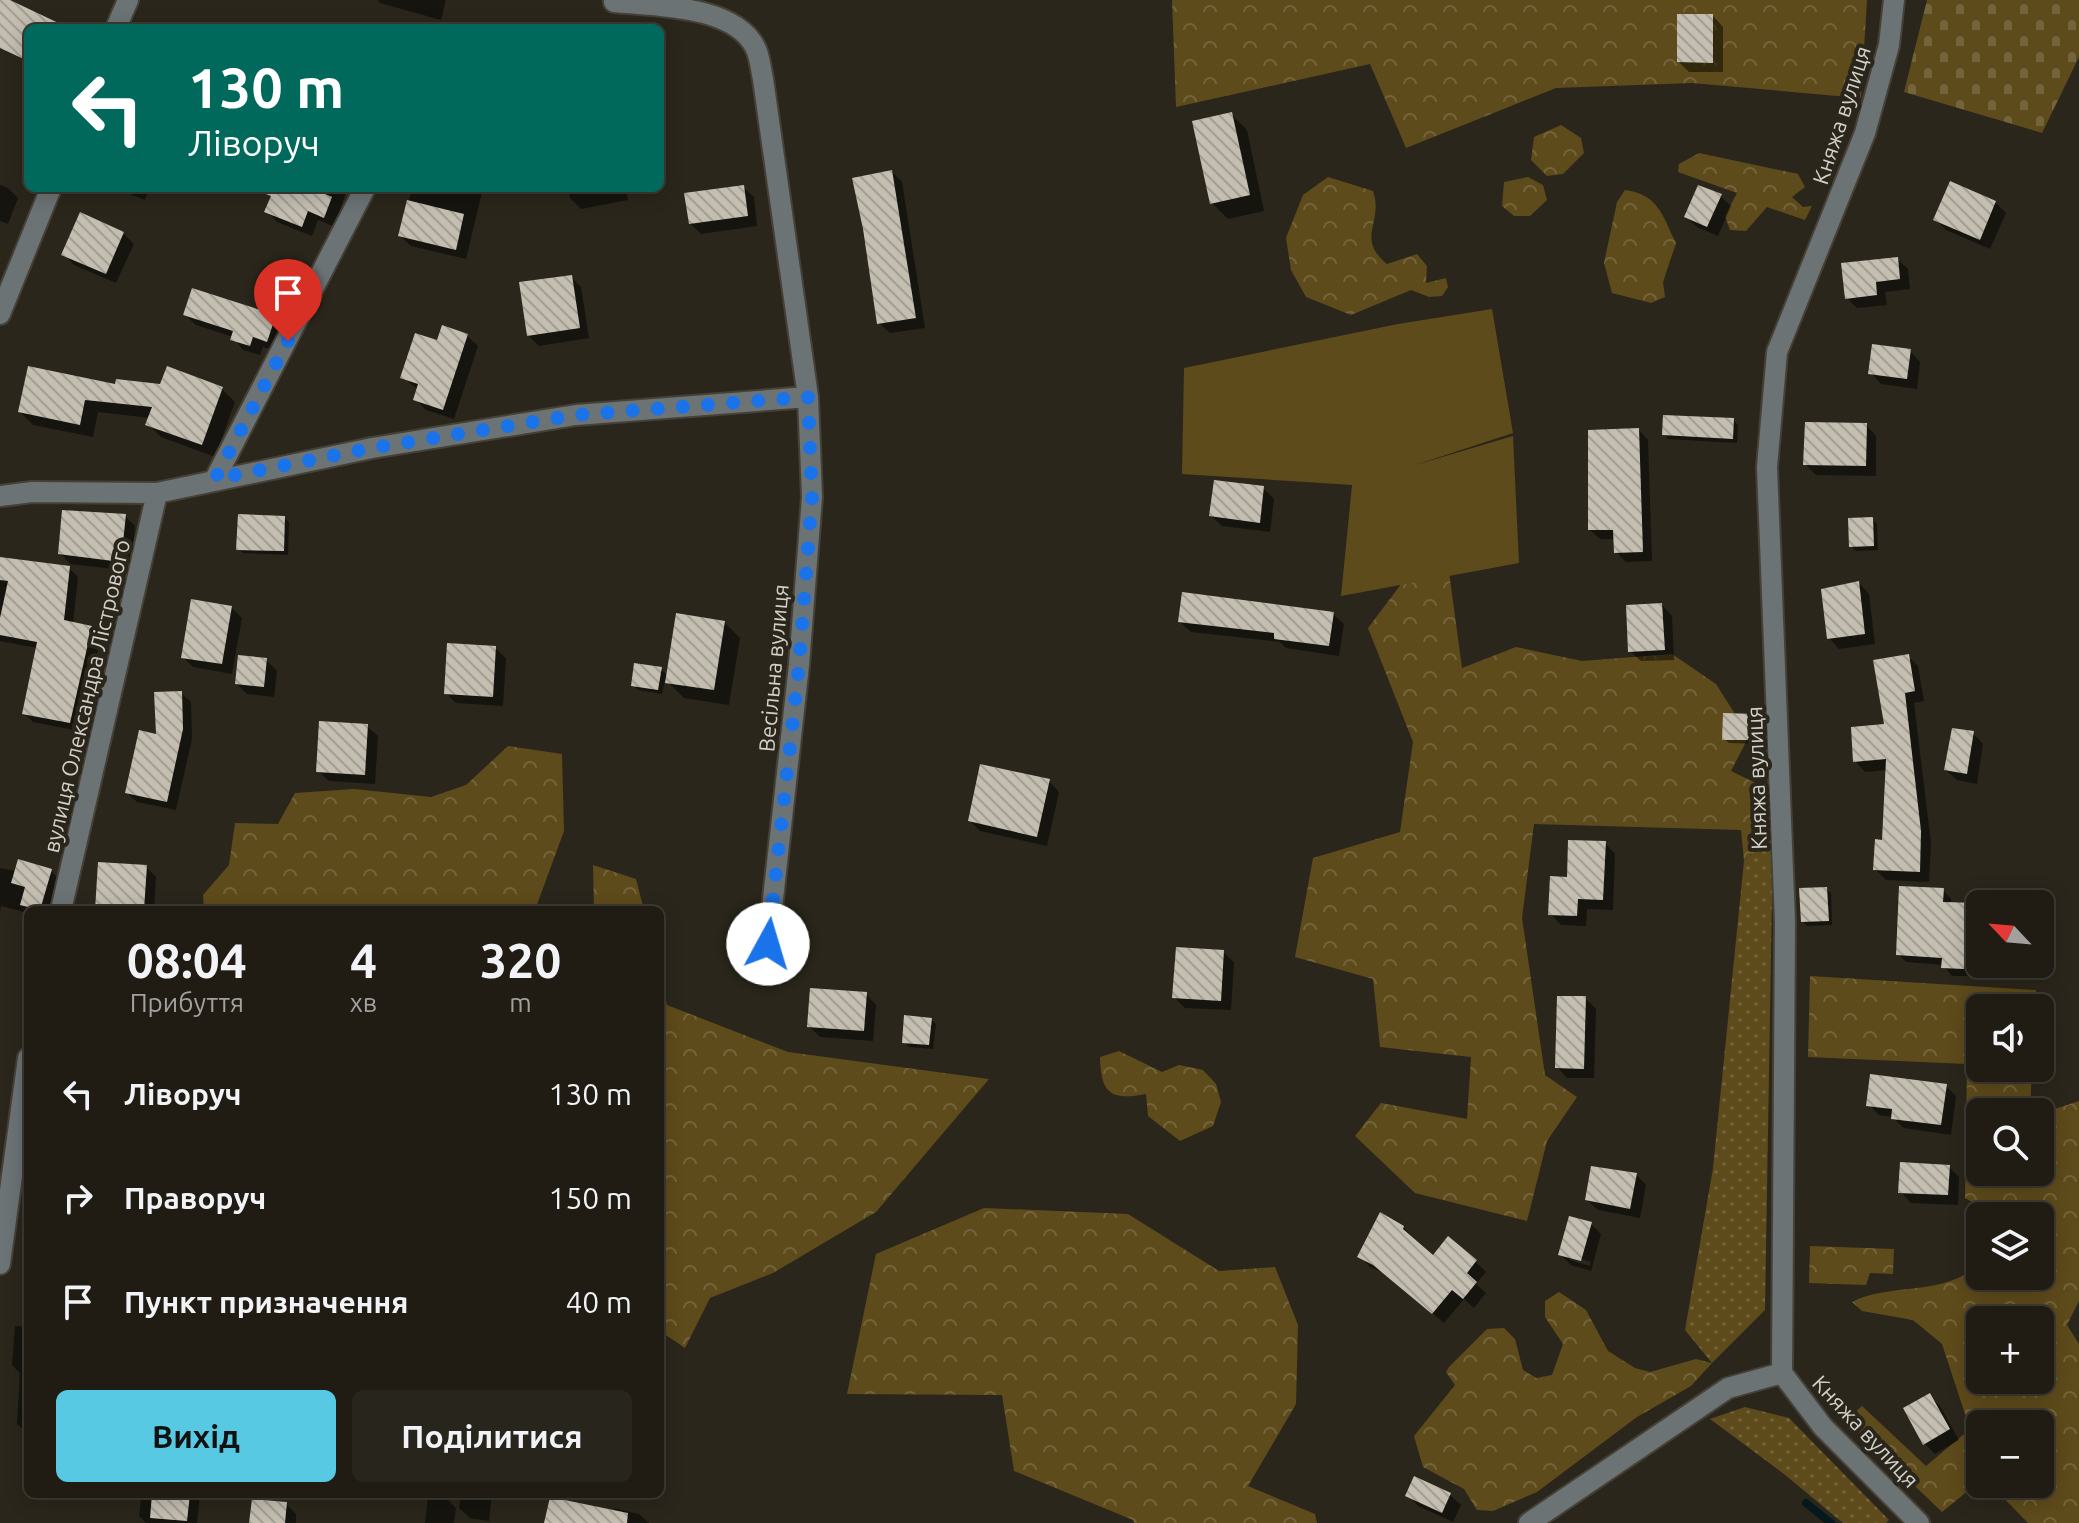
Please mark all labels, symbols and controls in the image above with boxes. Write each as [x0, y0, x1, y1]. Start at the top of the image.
street label: Княжа вулиця [1807, 43, 1875, 187]
icon: left [56, 56, 160, 160]
text: 130 m [188, 56, 344, 119]
text: Ліворуч [188, 122, 320, 163]
pin [254, 259, 322, 341]
icon: arrive [266, 271, 310, 315]
street label: вулиця Олександра Лістрового [38, 537, 134, 855]
street label: Весільна вулиця [753, 583, 793, 753]
street label: Княжа вулиця [1741, 706, 1771, 850]
north arrow [1966, 890, 2054, 978]
map controls [1966, 890, 2054, 1498]
position arrow [726, 902, 810, 986]
text: 08:04 [127, 933, 247, 987]
text: 4 [350, 933, 377, 987]
text: 320 [480, 933, 561, 987]
text: Прибуття [130, 988, 244, 1017]
text: хв [350, 988, 377, 1017]
text: m [509, 988, 532, 1017]
button: sound [1966, 994, 2054, 1082]
icon: left [56, 1072, 100, 1116]
text: Ліворуч [124, 1077, 242, 1111]
text: 130 m [548, 1077, 632, 1111]
button: search [1966, 1098, 2054, 1186]
icon: right [56, 1176, 100, 1220]
text: Праворуч [124, 1181, 266, 1215]
text: 150 m [548, 1181, 632, 1215]
button: layers [1966, 1202, 2054, 1290]
icon: arrive [56, 1280, 100, 1324]
text: Пункт призначення [124, 1285, 408, 1319]
text: 40 m [565, 1285, 632, 1319]
button: + [1966, 1306, 2054, 1394]
street label: Княжа вулиця [1808, 1370, 1924, 1492]
button: Вихід [56, 1390, 336, 1482]
button: Поділитися [352, 1390, 632, 1482]
button: − [1966, 1410, 2054, 1498]

